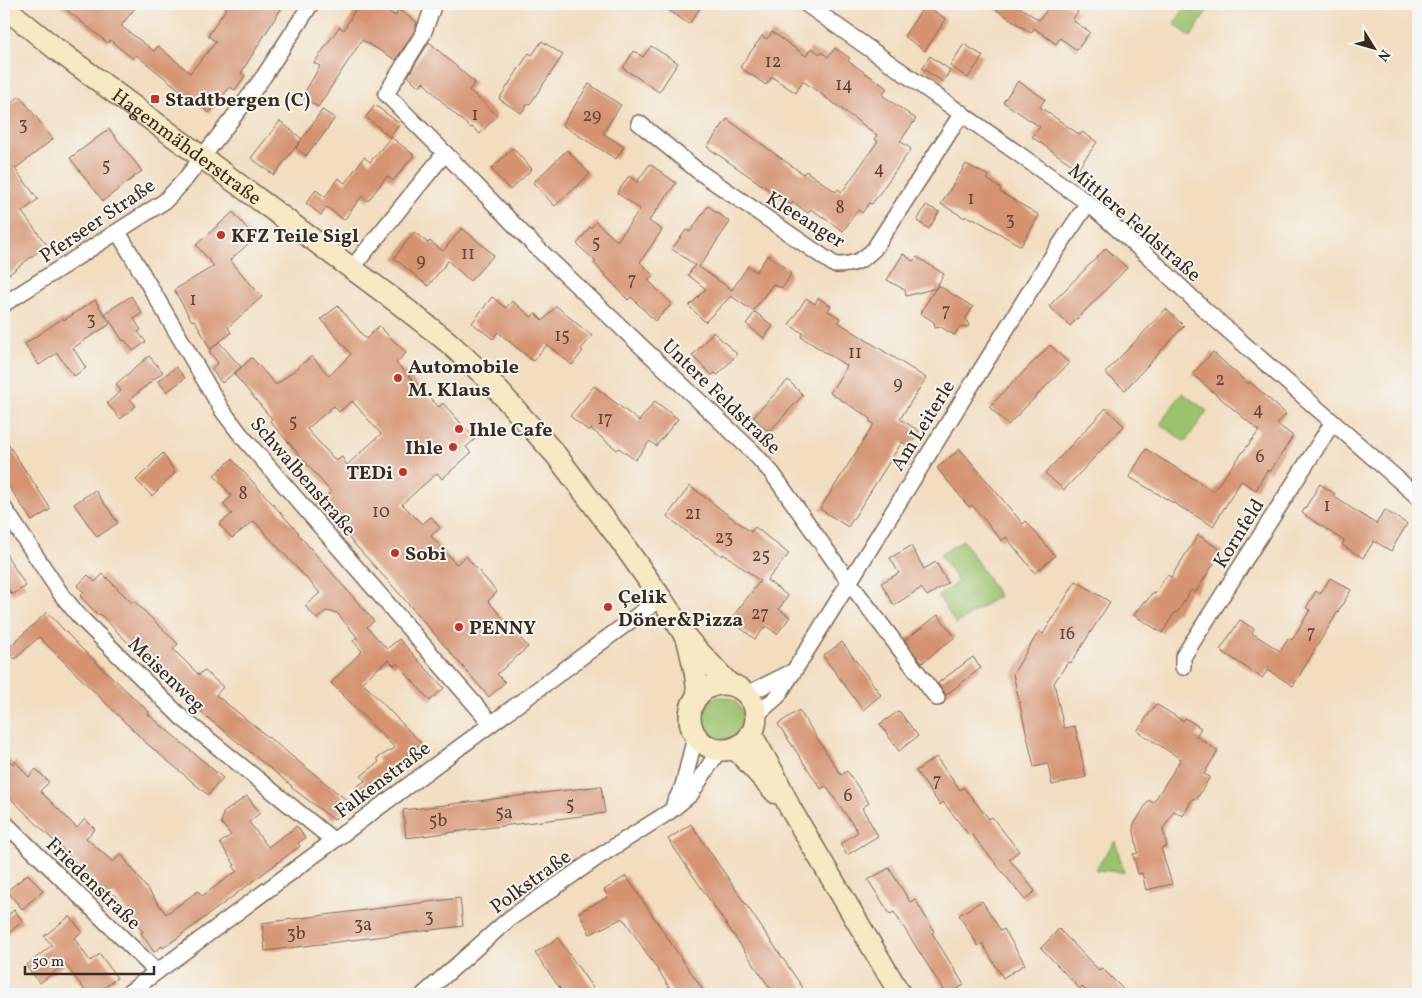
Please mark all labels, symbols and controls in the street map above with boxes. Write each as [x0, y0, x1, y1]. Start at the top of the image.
north arrow [1350, 22, 1400, 72]
text: N [1373, 45, 1394, 65]
house number: 12 [765, 50, 781, 75]
house number: 14 [835, 73, 853, 98]
street label: Hagenmähderstraße [105, 83, 267, 213]
place label: Stadtbergen (C) [165, 87, 310, 115]
marker: Stadtbergen (C) [149, 93, 161, 105]
house number: 1 [472, 103, 478, 128]
house number: 29 [583, 104, 601, 129]
house number: 3 [18, 113, 28, 138]
house number: 5 [102, 154, 110, 179]
house number: 4 [874, 157, 884, 182]
street label: Mittlere Feldstraße [1061, 158, 1206, 289]
street label: Pferseer Straße [35, 173, 162, 271]
street label: Kleeanger [760, 185, 850, 256]
house number: 1 [968, 187, 974, 212]
house number: 8 [835, 196, 845, 221]
house number: 3 [1005, 208, 1015, 233]
place label: KFZ Teile Sigl [231, 223, 359, 251]
marker: KFZ Teile Sigl [215, 229, 227, 241]
house number: 5 [592, 231, 600, 256]
house number: 11 [461, 242, 475, 267]
house number: 9 [416, 249, 426, 274]
house number: 7 [628, 268, 636, 293]
house number: 1 [190, 288, 196, 313]
house number: 7 [942, 299, 950, 324]
house number: 3 [86, 308, 96, 333]
house number: 15 [554, 324, 570, 349]
street label: Untere Feldstraße [655, 333, 786, 462]
house number: 11 [848, 341, 862, 366]
place label: Automobile M. Klaus [408, 354, 519, 405]
house number: 2 [1215, 368, 1225, 393]
marker: Automobile M. Klaus [392, 372, 404, 384]
house number: 9 [893, 372, 903, 397]
street label: Am Leiterle [885, 375, 963, 477]
house number: 4 [1253, 398, 1263, 423]
house number: 17 [597, 407, 613, 432]
house number: 5 [289, 410, 297, 435]
street label: Schwalbenstraße [243, 412, 362, 543]
place label: Ihle Cafe [469, 417, 553, 445]
marker: Ihle Cafe [453, 423, 465, 435]
place label: Ihle [405, 435, 443, 463]
marker: Ihle [447, 441, 459, 453]
house number: 6 [1255, 445, 1265, 470]
place label: TEDi [346, 460, 393, 488]
marker: TEDi [397, 466, 409, 478]
house number: 8 [238, 482, 248, 507]
street label: Kornfeld [1207, 494, 1272, 574]
house number: 1 [1324, 494, 1330, 519]
house number: 10 [372, 500, 390, 525]
house number: 21 [685, 502, 701, 527]
house number: 23 [715, 526, 733, 551]
place label: Sobi [405, 541, 446, 569]
house number: 25 [752, 544, 770, 569]
marker: Sobi [389, 547, 401, 559]
place label: Çelik Döner&Pizza [618, 584, 743, 635]
marker: Çelik Döner&Pizza [602, 601, 614, 613]
house number: 27 [751, 602, 769, 627]
place label: PENNY [469, 615, 536, 643]
marker: PENNY [453, 621, 465, 633]
house number: 7 [1307, 621, 1315, 646]
house number: 16 [1059, 622, 1075, 647]
street label: Meisenweg [121, 631, 211, 720]
street label: Falkenstraße [329, 735, 437, 826]
house number: 7 [933, 769, 941, 794]
house number: 6 [843, 784, 853, 809]
house number: 5 [566, 793, 574, 818]
house number: 5a [495, 801, 513, 826]
house number: 5b [429, 809, 447, 834]
street label: Friedenstraße [39, 832, 146, 937]
street label: Polkstraße [485, 844, 577, 922]
house number: 3 [424, 905, 434, 930]
house number: 3a [354, 913, 372, 938]
house number: 3b [286, 922, 306, 947]
scale bar [25, 943, 154, 975]
text: 50 m [32, 952, 64, 973]

